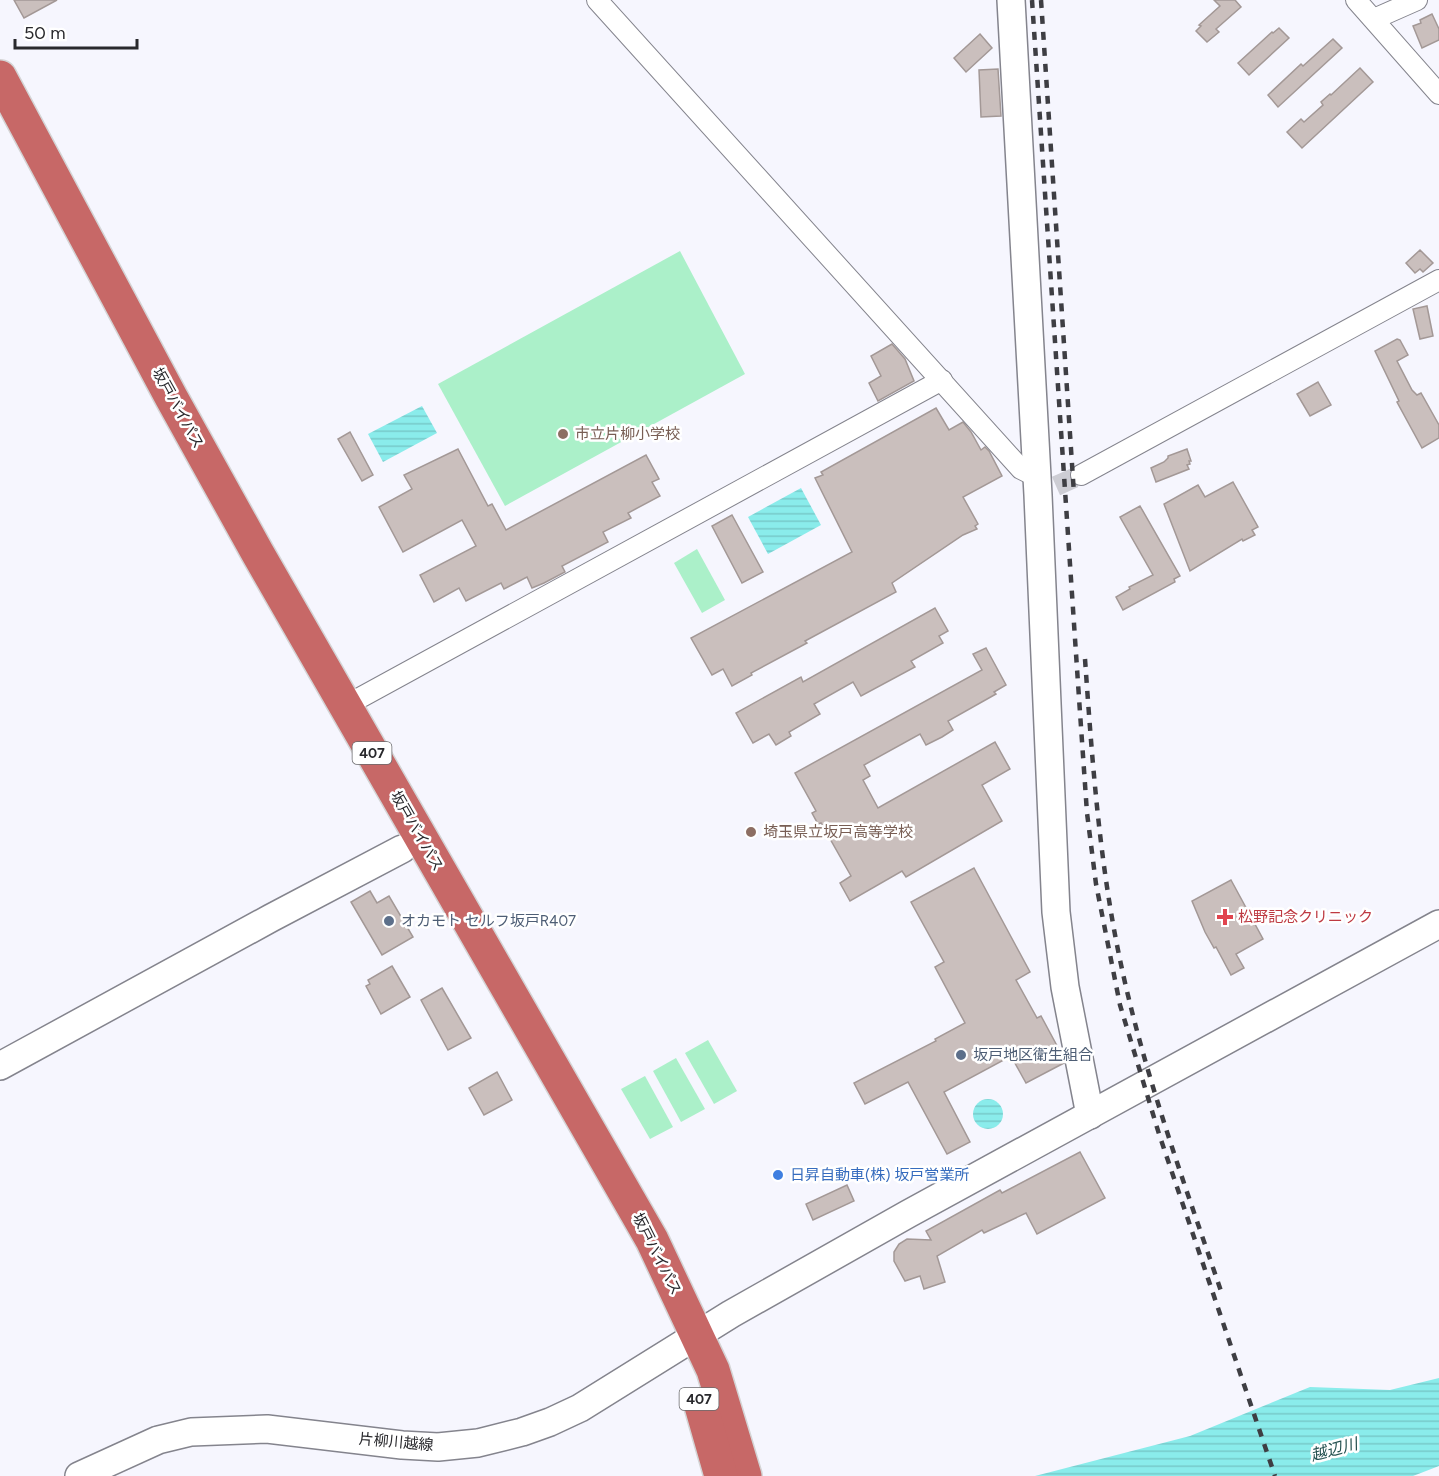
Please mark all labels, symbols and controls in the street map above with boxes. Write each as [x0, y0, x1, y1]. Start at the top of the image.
scale bar [15, 12, 136, 50]
text: 50 m [24, 22, 66, 44]
street label: 坂戸バイパス [148, 364, 208, 452]
place label: 市立片柳小学校 [575, 425, 680, 443]
marker: 市立片柳小学校 [556, 427, 570, 441]
road number: 407 [352, 742, 392, 764]
street label: 坂戸バイパス [387, 788, 447, 874]
place label: 埼玉県立坂戸高等学校 [763, 823, 913, 841]
marker: 埼玉県立坂戸高等学校 [744, 825, 758, 839]
marker: 松野記念クリニック [1216, 908, 1234, 926]
place label: 松野記念クリニック [1238, 908, 1373, 926]
place label: オカモト セルフ坂戸R407 [401, 912, 576, 930]
marker: オカモト セルフ坂戸R407 [382, 914, 396, 928]
place label: 坂戸地区衛生組合 [973, 1046, 1093, 1064]
marker: 坂戸地区衛生組合 [954, 1048, 968, 1062]
place label: 日昇自動車(株) 坂戸営業所 [790, 1166, 969, 1184]
marker: 日昇自動車(株) 坂戸営業所 [771, 1168, 785, 1182]
street label: 坂戸バイパス [629, 1210, 685, 1298]
road number: 407 [680, 1388, 718, 1410]
street label: 片柳川越線 [358, 1430, 434, 1454]
water label: 越辺川 [1308, 1434, 1362, 1465]

